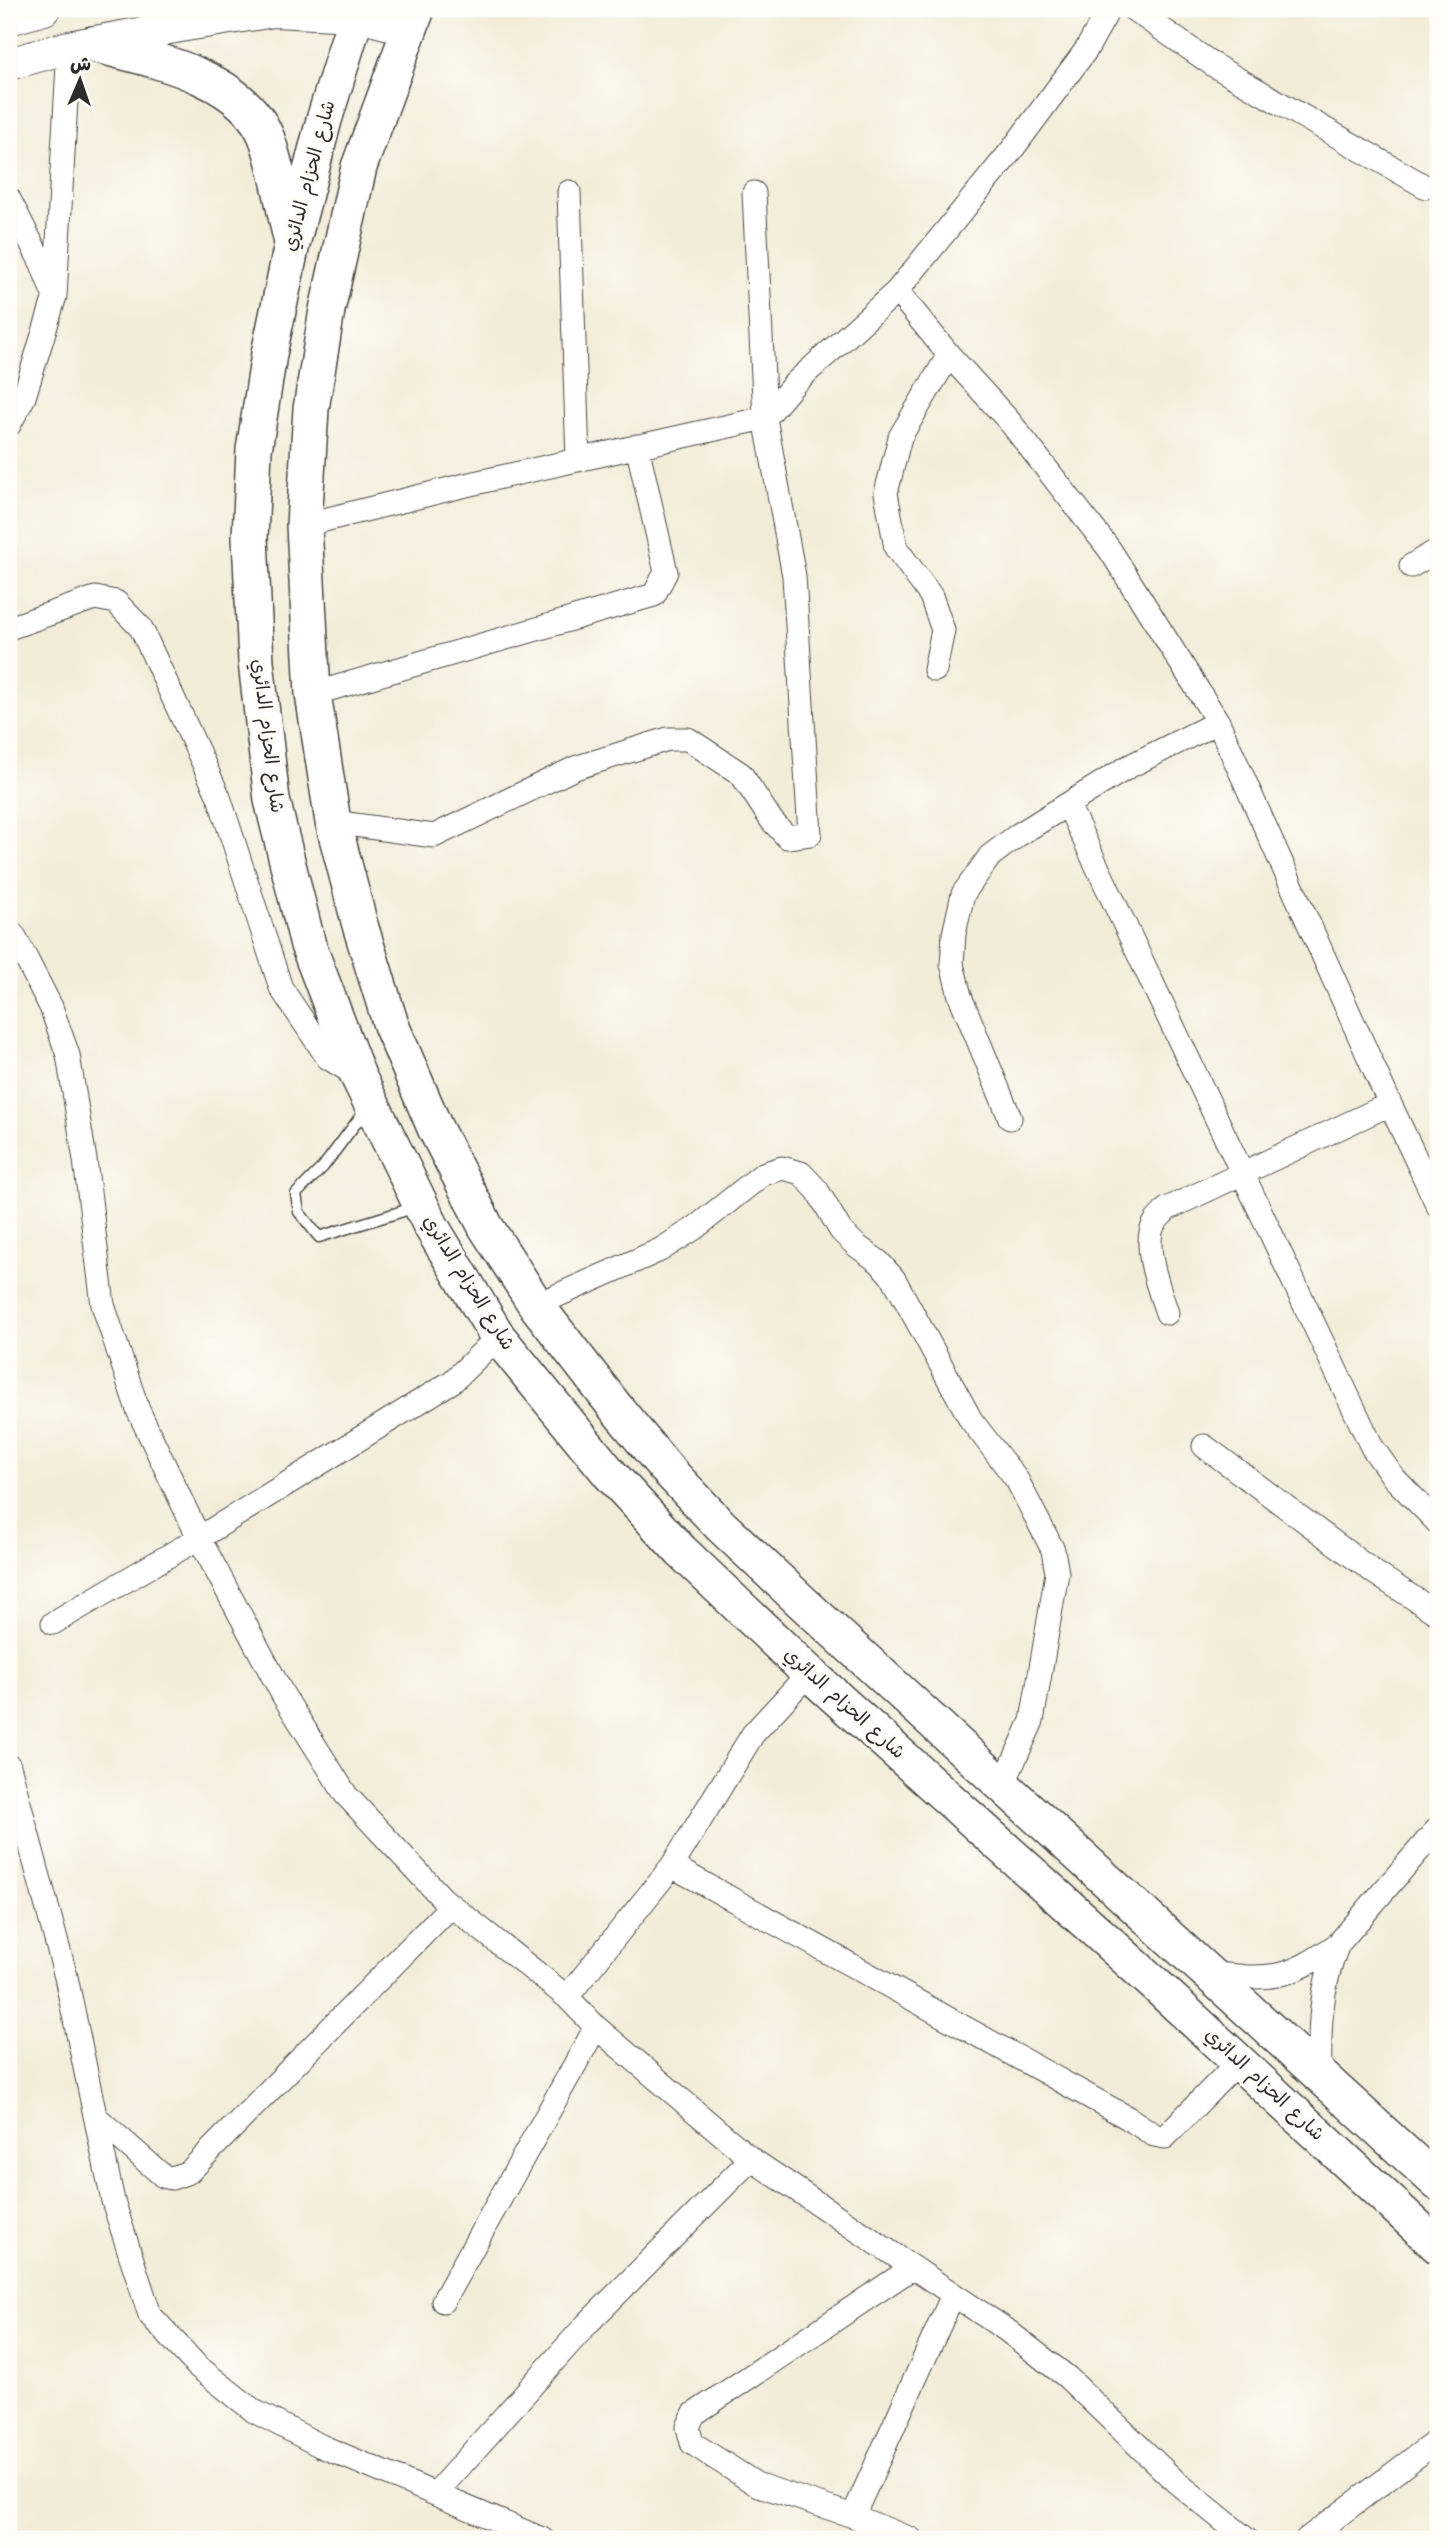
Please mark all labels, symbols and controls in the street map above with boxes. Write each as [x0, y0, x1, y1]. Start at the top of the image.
north arrow [46, 46, 116, 116]
text: ش [70, 50, 92, 80]
street label: شارع الحزام الدائري [275, 97, 345, 255]
street label: شارع الحزام الدائري [243, 657, 291, 815]
street label: شارع الحزام الدائري [414, 1209, 522, 1357]
street label: شارع الحزام الدائري [776, 1641, 912, 1767]
street label: شارع الحزام الدائري [1197, 2021, 1331, 2149]

